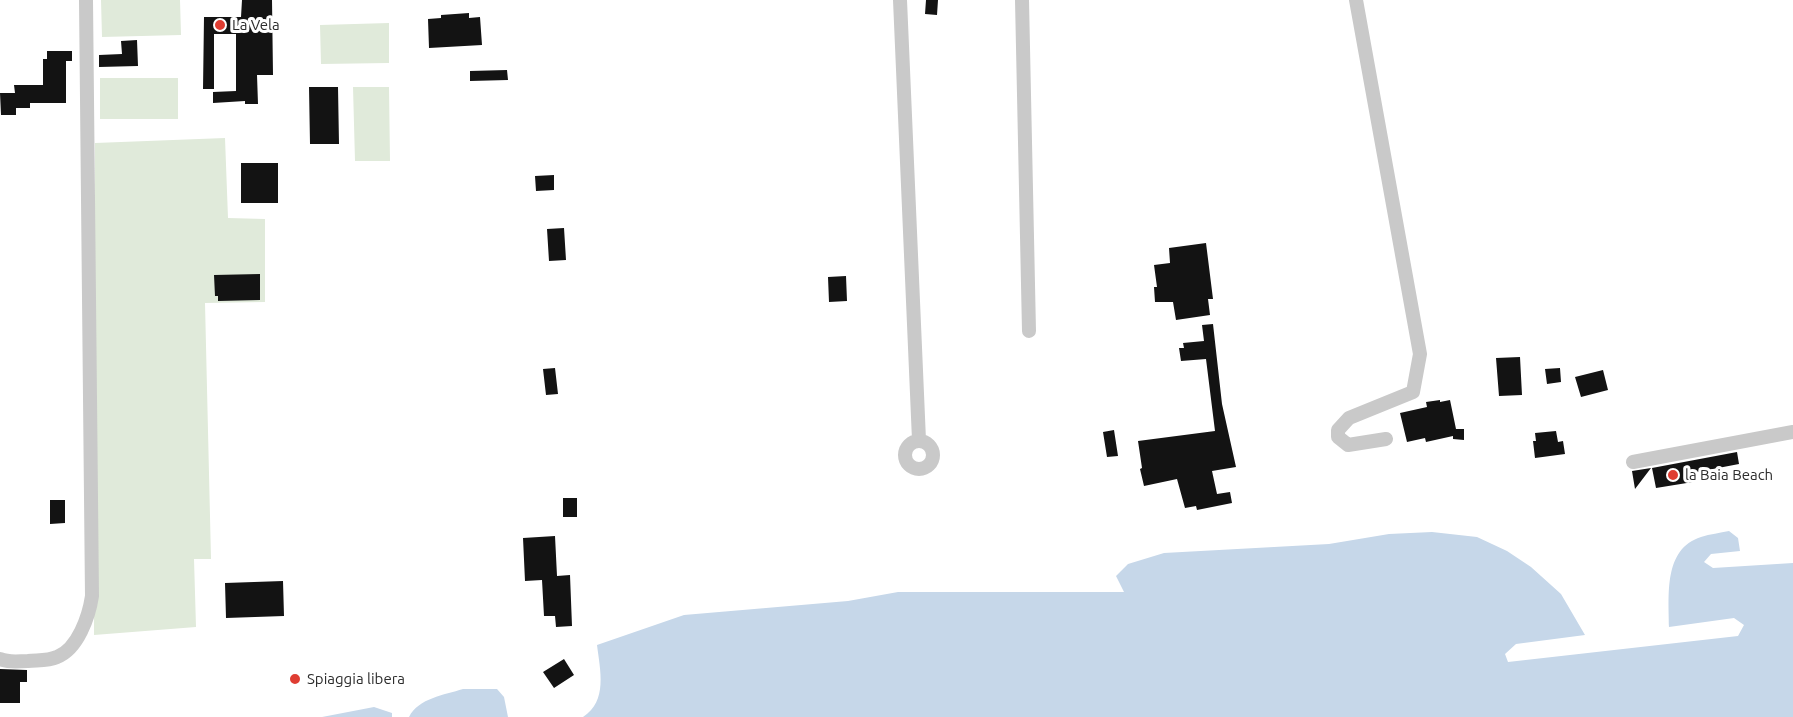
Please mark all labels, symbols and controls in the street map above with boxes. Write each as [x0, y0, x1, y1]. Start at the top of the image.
place label: La Vela [232, 16, 280, 34]
marker: La Vela [213, 18, 227, 32]
place label: la Baia Beach [1685, 466, 1773, 484]
marker: la Baia Beach [1666, 468, 1680, 482]
place label: Spiaggia libera [307, 670, 405, 688]
marker: Spiaggia libera [288, 672, 302, 686]

